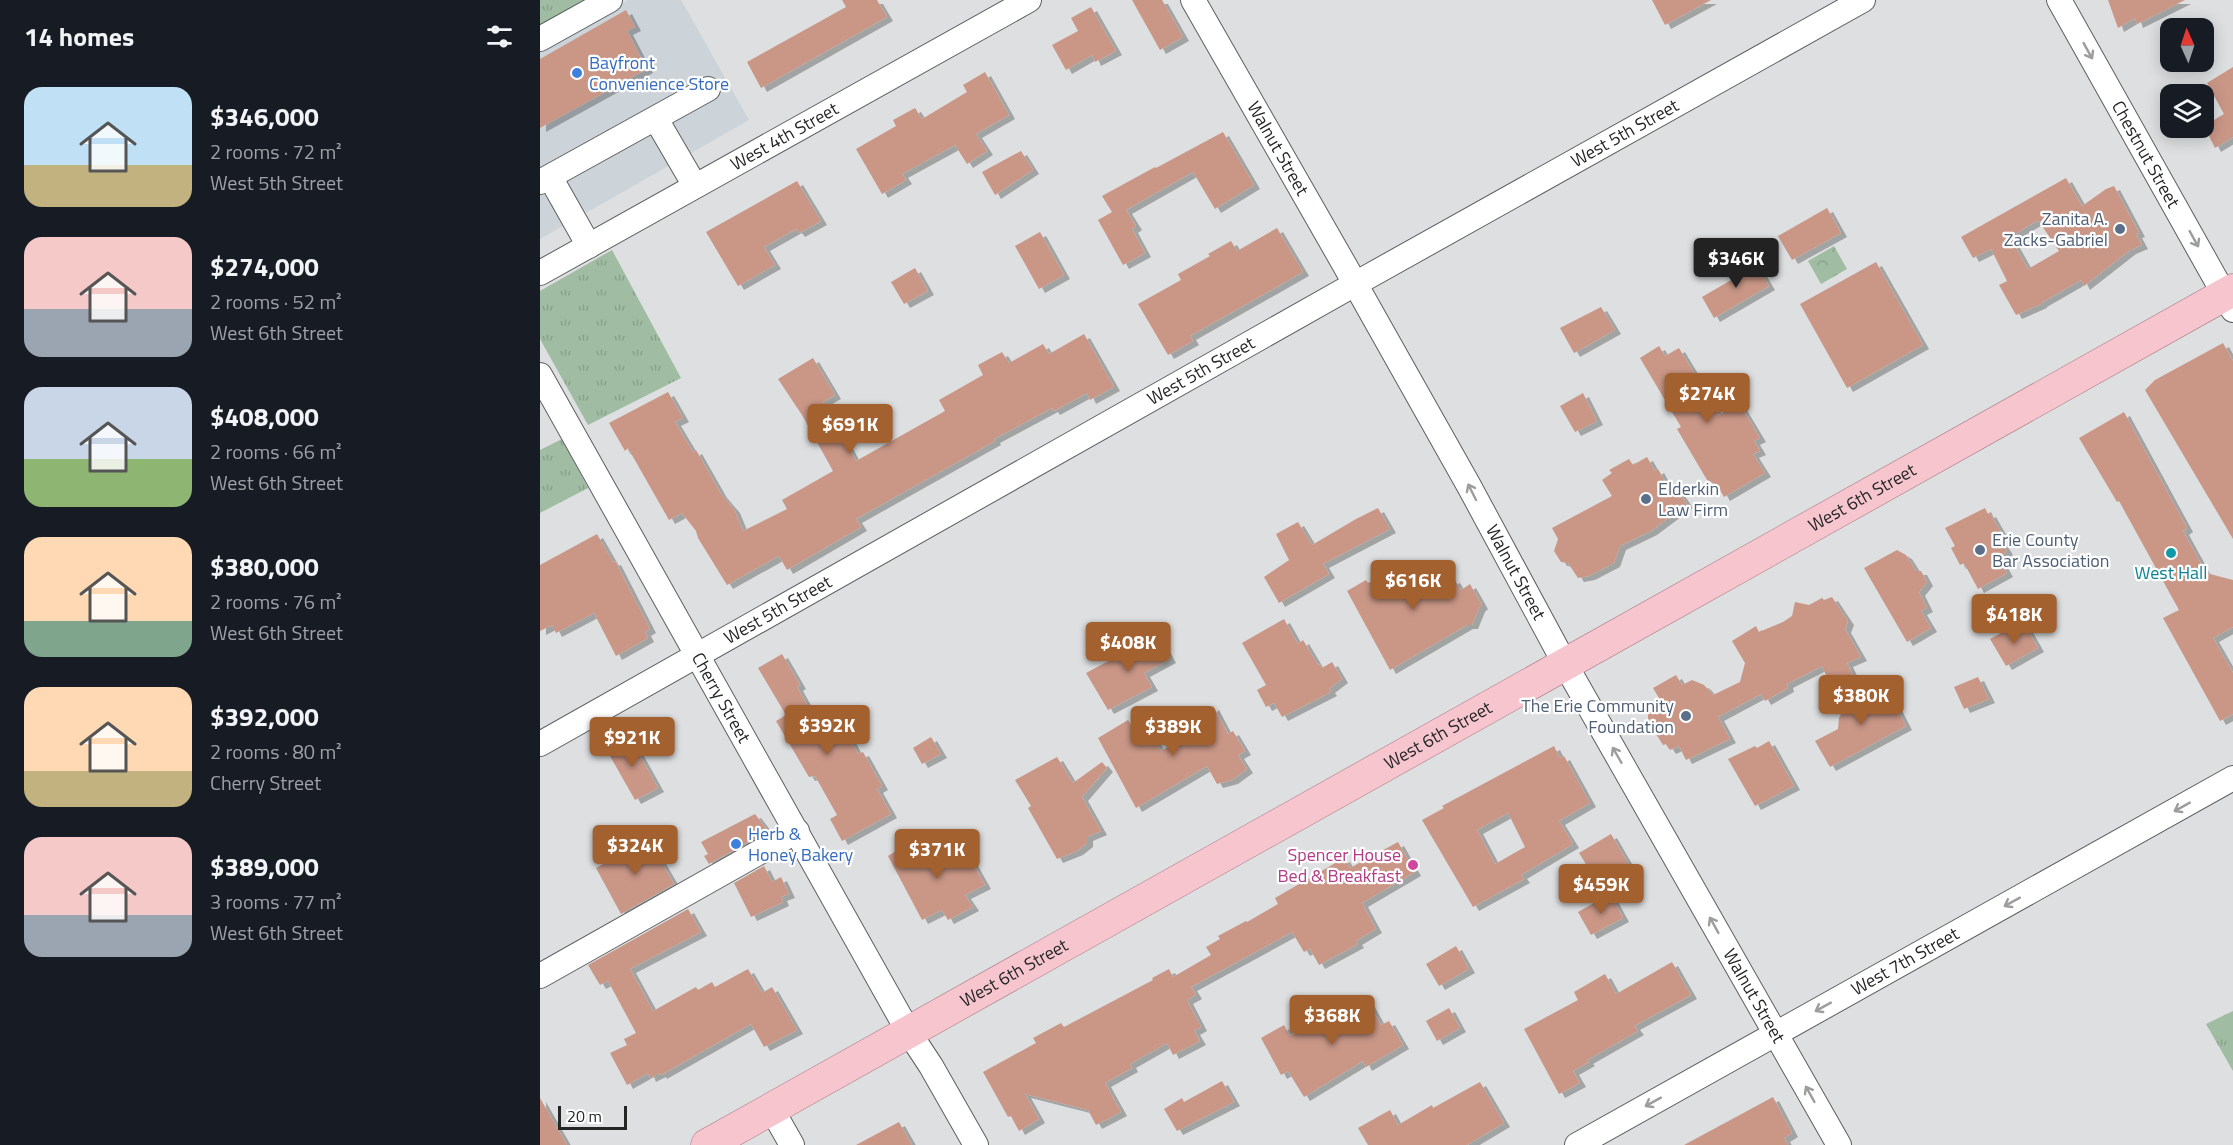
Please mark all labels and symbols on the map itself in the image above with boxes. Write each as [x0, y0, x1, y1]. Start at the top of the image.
north arrow [2160, 18, 2214, 72]
one-way arrow [2082, 42, 2094, 59]
place label: Bayfront Convenience Store [589, 49, 729, 97]
marker: Bayfront Convenience Store [570, 66, 584, 80]
street label: West 5th Street [1566, 91, 1684, 174]
street label: West 4th Street [725, 95, 844, 177]
street label: Chestnut Street [2105, 95, 2187, 213]
street label: Walnut Street [1241, 96, 1316, 201]
place label: Zanita A. Zacks-Gabriel [2004, 205, 2108, 253]
marker: Zanita A. Zacks-Gabriel [2113, 222, 2127, 236]
one-way arrow [2188, 230, 2200, 247]
pin: $346K [1694, 238, 1778, 289]
street label: West 5th Street [1142, 329, 1260, 412]
pin: $274K [1665, 373, 1749, 424]
pin: $691K [808, 404, 892, 455]
street label: West 6th Street [1803, 456, 1921, 538]
place label: Elderkin Law Firm [1658, 475, 1728, 523]
one-way arrow [1466, 484, 1478, 502]
marker: Elderkin Law Firm [1639, 492, 1653, 506]
street label: Walnut Street [1479, 520, 1553, 625]
place label: Erie County Bar Association [1992, 526, 2110, 574]
marker: Erie County Bar Association [1973, 543, 1987, 557]
marker: West Hall [2164, 546, 2178, 560]
place label: West Hall [2135, 559, 2207, 586]
pin: $616K [1371, 560, 1455, 611]
street label: West 5th Street [719, 568, 837, 651]
pin: $418K [1972, 594, 2056, 645]
pin: $408K [1086, 622, 1170, 673]
street label: Cherry Street [685, 647, 758, 748]
pin: $380K [1819, 675, 1903, 726]
place label: The Erie Community Foundation [1521, 692, 1674, 740]
street label: West 6th Street [1379, 694, 1497, 776]
pin: $392K [785, 705, 869, 756]
pin: $389K [1131, 706, 1215, 757]
marker: The Erie Community Foundation [1679, 709, 1693, 723]
pin: $921K [590, 717, 674, 768]
one-way arrow [1611, 747, 1623, 764]
one-way arrow [2174, 801, 2191, 813]
place label: Herb & Honey Bakery [748, 820, 854, 868]
pin: $324K [593, 825, 677, 876]
pin: $371K [895, 829, 979, 880]
marker: Herb & Honey Bakery [729, 837, 743, 851]
place label: Spencer House Bed & Breakfast [1277, 841, 1402, 889]
marker: Spencer House Bed & Breakfast [1406, 858, 1420, 872]
pin: $459K [1559, 864, 1643, 915]
one-way arrow [2003, 896, 2020, 908]
one-way arrow [1708, 916, 1719, 934]
street label: West 7th Street [1846, 920, 1964, 1002]
street label: West 6th Street [955, 931, 1073, 1014]
street label: Walnut Street [1717, 943, 1792, 1048]
pin: $368K [1290, 995, 1374, 1046]
one-way arrow [1815, 1002, 1832, 1014]
one-way arrow [1804, 1086, 1816, 1103]
one-way arrow [1645, 1096, 1662, 1108]
scale bar [558, 1103, 627, 1130]

